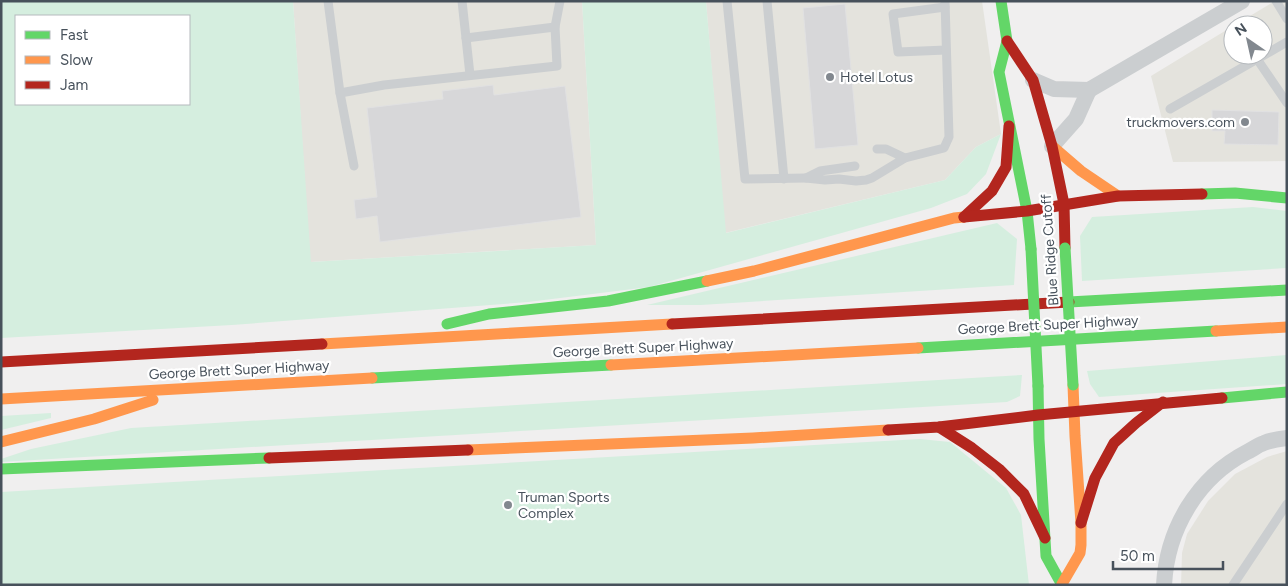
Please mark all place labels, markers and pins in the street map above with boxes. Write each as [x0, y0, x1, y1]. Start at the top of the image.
place label: Hotel Lotus [840, 69, 913, 86]
marker: Hotel Lotus [824, 71, 836, 83]
place label: truckmovers.com [1126, 114, 1235, 131]
marker: truckmovers.com [1239, 116, 1251, 128]
place label: Truman Sports Complex [518, 489, 609, 522]
marker: Truman Sports Complex [502, 499, 514, 511]

